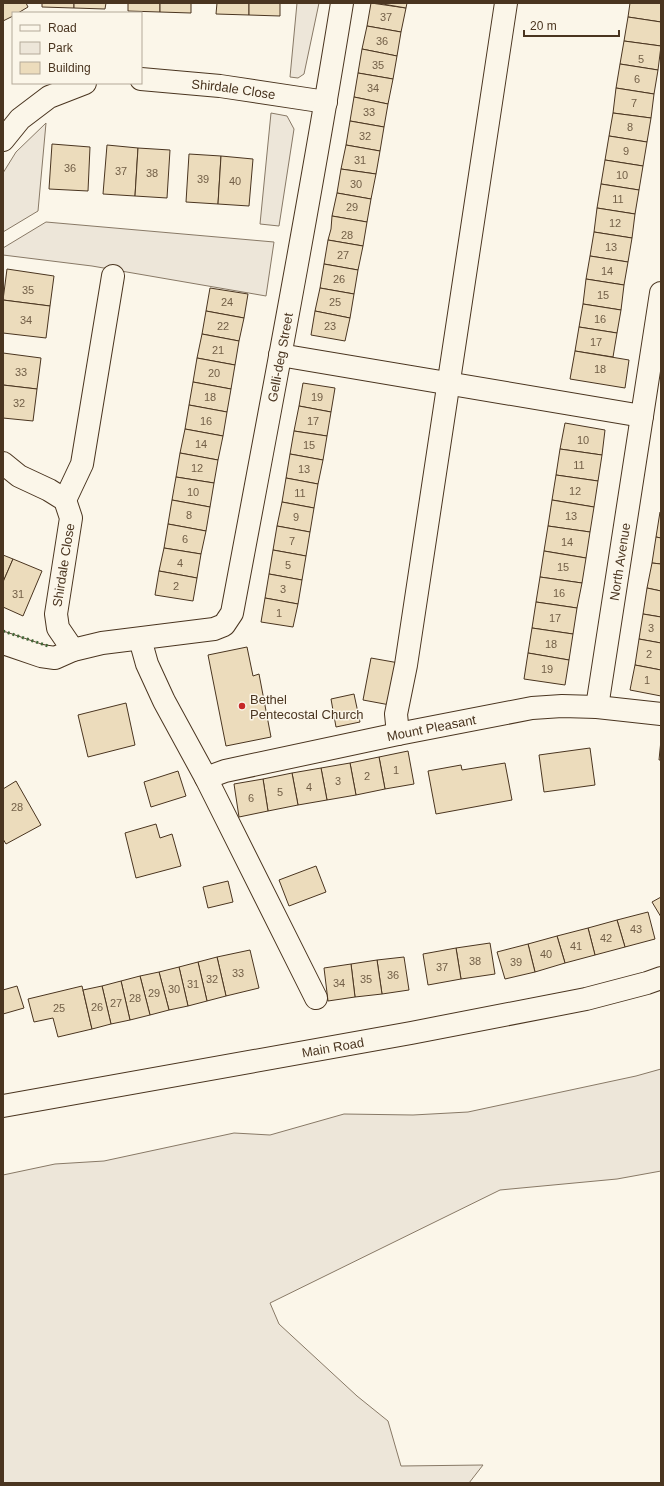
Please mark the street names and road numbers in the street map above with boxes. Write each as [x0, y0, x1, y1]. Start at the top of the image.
street label: Shirdale Close [191, 77, 276, 102]
street label: Gelli-deg Street [265, 311, 296, 403]
street label: Shirdale Close [49, 522, 78, 608]
street label: North Avenue [607, 522, 633, 602]
street label: Mount Pleasant [385, 712, 477, 744]
street label: Main Road [301, 1035, 365, 1060]

